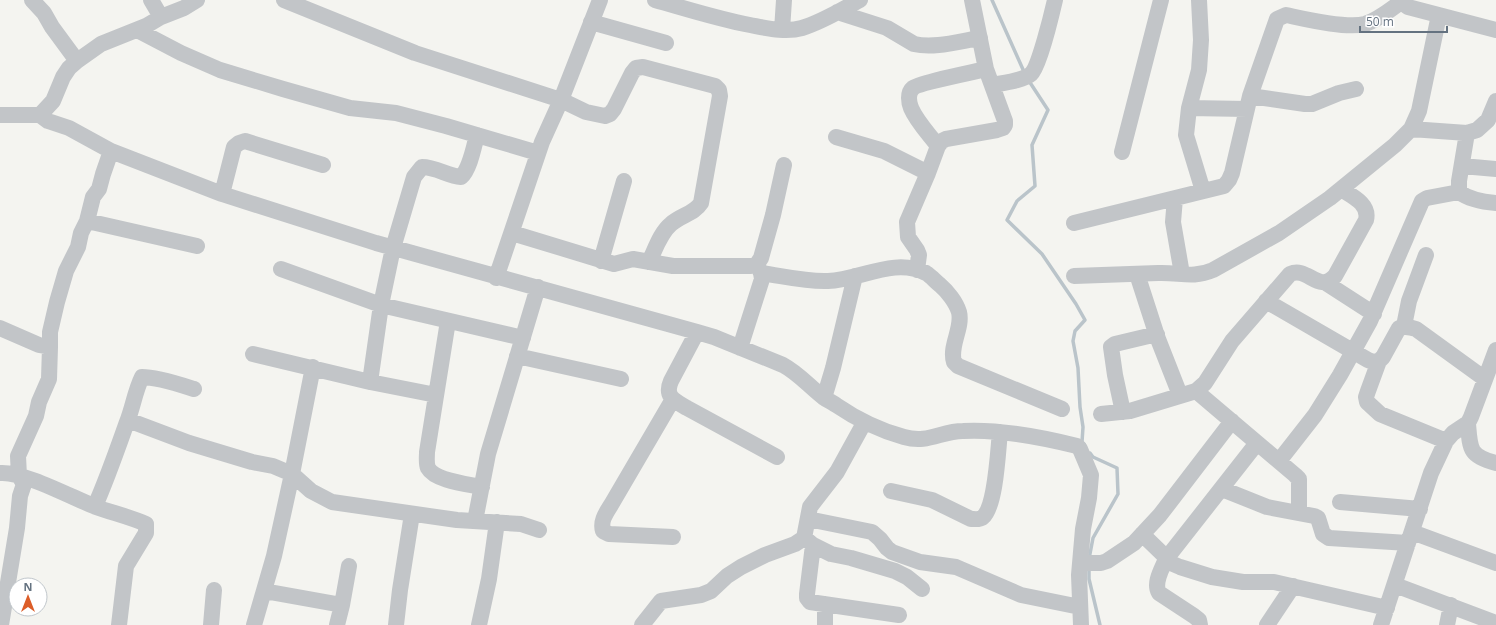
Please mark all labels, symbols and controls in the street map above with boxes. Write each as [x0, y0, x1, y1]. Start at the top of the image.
scale bar [1360, 8, 1447, 34]
text: 50 m [1366, 13, 1394, 30]
north arrow [8, 577, 48, 617]
text: N [24, 579, 32, 594]

